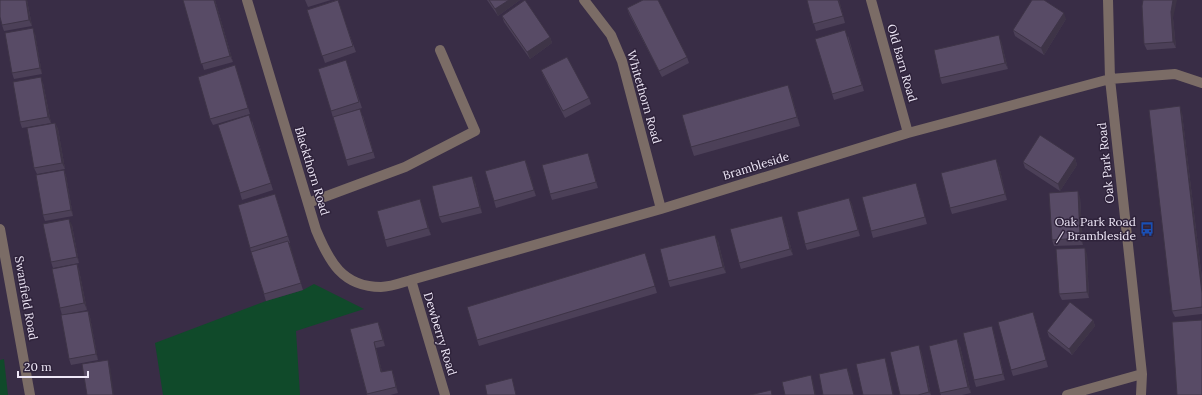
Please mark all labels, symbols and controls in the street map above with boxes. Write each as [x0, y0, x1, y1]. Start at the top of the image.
street label: Old Barn Road [884, 22, 921, 104]
street label: Whitethorn Road [624, 48, 665, 145]
street label: Oak Park Road [1094, 122, 1117, 204]
street label: Blackthorn Road [292, 125, 333, 217]
street label: Brambleside [721, 148, 791, 183]
place label: Oak Park Road / Brambleside [1055, 214, 1136, 244]
bus stop icon: Oak Park Road / Brambleside [1139, 221, 1155, 237]
street label: Swanfield Road [12, 255, 41, 341]
street label: Dewberry Road [421, 290, 460, 377]
scale bar [18, 353, 88, 379]
text: 20 m [24, 359, 52, 374]

